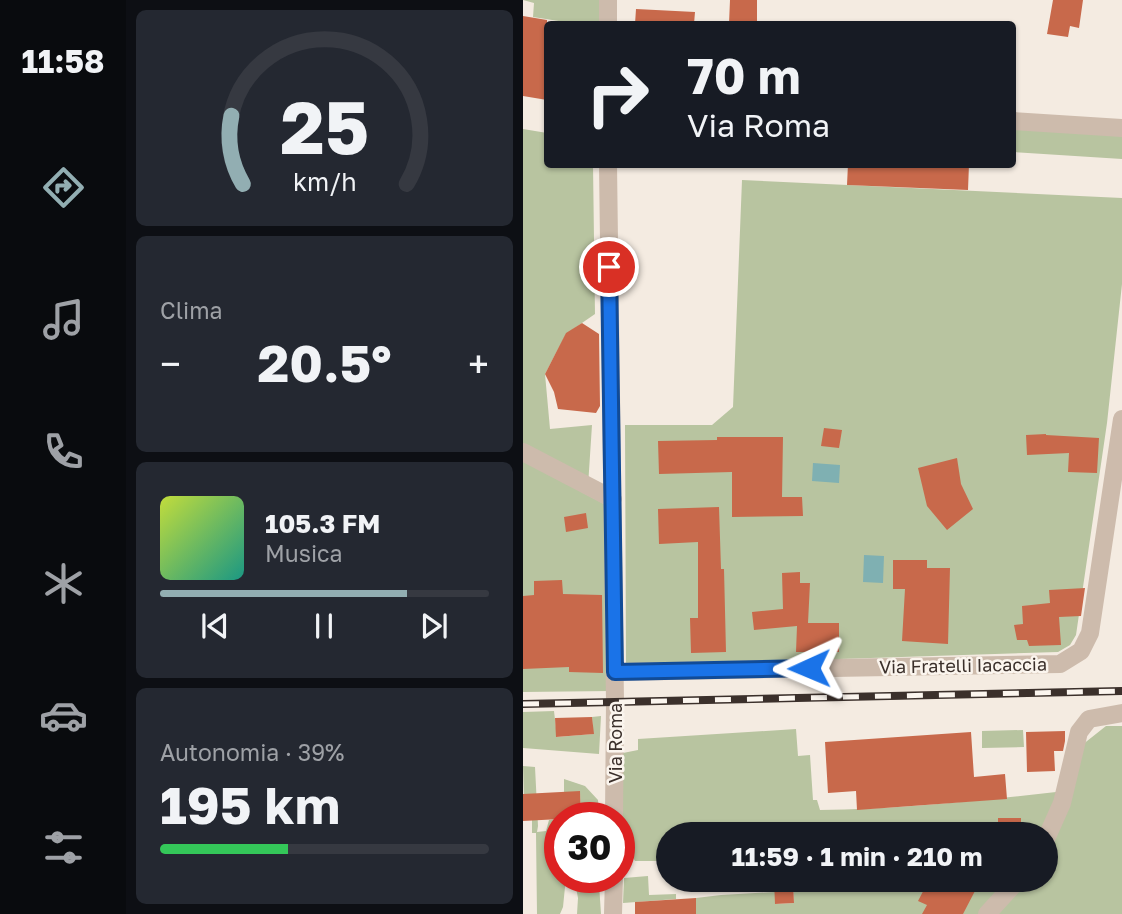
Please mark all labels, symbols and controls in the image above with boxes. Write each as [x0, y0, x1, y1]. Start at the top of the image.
text: 11:58 [21, 42, 105, 80]
text: 70 m [687, 46, 801, 105]
icon: right [572, 49, 663, 140]
text: 25 [280, 83, 369, 170]
text: Via Roma [687, 106, 830, 144]
icon: directions [39, 163, 88, 212]
text: km/h [293, 166, 356, 197]
pin [579, 237, 639, 297]
icon: arrive [590, 248, 628, 286]
icon: music [39, 295, 88, 344]
text: Clima [160, 296, 223, 324]
text: 20.5° [257, 331, 392, 393]
text: − [160, 341, 181, 386]
text: + [468, 341, 489, 386]
icon: phone [39, 427, 88, 476]
text: 105.3 FM [265, 508, 380, 539]
text: Musica [265, 539, 343, 567]
icon: climate [39, 559, 88, 608]
icon: previous [196, 607, 234, 645]
icon: pause [305, 607, 343, 645]
icon: next [415, 607, 453, 645]
position arrow [772, 631, 846, 705]
street label: Via Fratelli Iacaccia [879, 653, 1047, 677]
icon: car [39, 691, 88, 740]
street label: Via Roma [604, 703, 626, 783]
text: Autonomia · 39% [160, 738, 344, 766]
text: 195 km [160, 773, 340, 835]
speed limit sign: 30 [544, 802, 635, 893]
icon: filters [39, 823, 88, 872]
text: 11:59 · 1 min · 210 m [731, 841, 983, 872]

